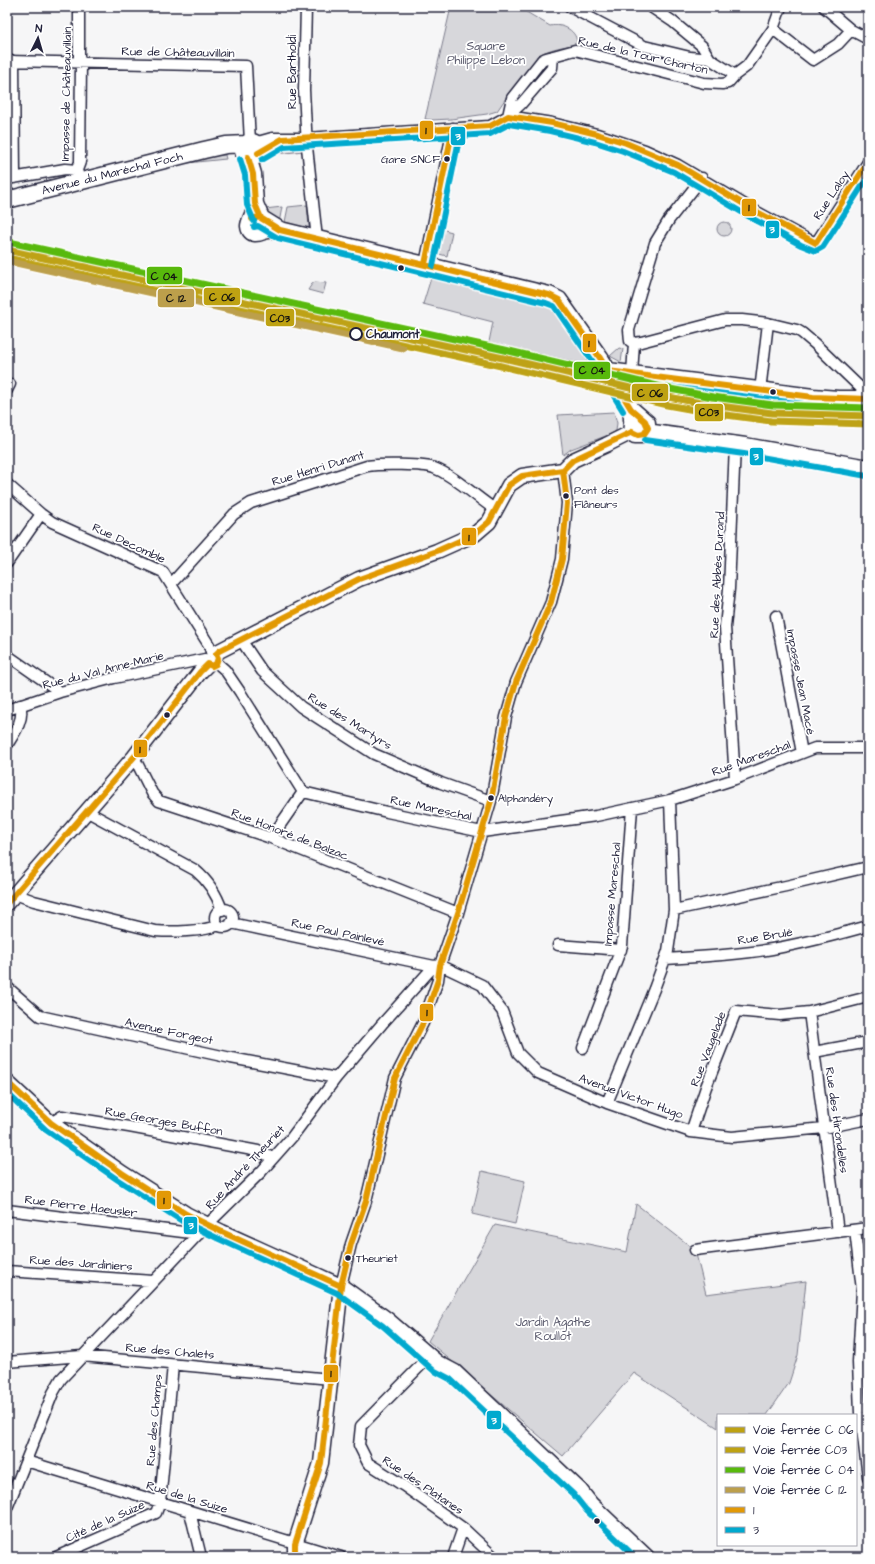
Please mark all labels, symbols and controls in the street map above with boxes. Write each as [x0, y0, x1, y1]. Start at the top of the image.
north arrow [18, 18, 58, 58]
text: N [35, 21, 43, 36]
street label: Impasse de Châteauvillain [57, 27, 76, 161]
street label: Rue de la Tour Charton [576, 32, 709, 79]
street label: Rue Bartholdi [284, 35, 301, 109]
park label: Square Philippe Lebon [447, 38, 525, 69]
street label: Rue de Châteauvillain [121, 43, 235, 62]
line badge: 1 [419, 120, 434, 140]
text: 1 [425, 123, 427, 138]
line badge: 3 [450, 126, 466, 146]
text: 3 [454, 129, 461, 144]
street label: Avenue du Maréchal Foch [40, 148, 185, 199]
place label: Gare SNCF [381, 152, 440, 167]
marker: Gare SNCF [442, 154, 452, 164]
street label: Rue Laloy [809, 167, 855, 224]
line badge: 1 [741, 198, 757, 217]
text: 1 [748, 200, 750, 215]
line badge: 3 [765, 220, 780, 239]
text: 3 [768, 222, 775, 237]
unlabelled marker [396, 263, 406, 273]
line badge: C 04 [146, 266, 183, 285]
text: C 04 [151, 269, 178, 284]
line badge: C 06 [203, 287, 241, 306]
line badge: C 12 [157, 288, 195, 308]
text: C 06 [209, 290, 235, 305]
text: C 12 [166, 291, 187, 306]
line badge: C03 [265, 308, 295, 327]
text: C03 [270, 311, 291, 326]
place label: Chaumont [366, 326, 420, 343]
marker: Chaumont [349, 327, 363, 341]
line badge: 1 [582, 333, 597, 353]
text: 1 [588, 336, 590, 351]
line badge: C 04 [573, 361, 611, 380]
text: C 04 [579, 363, 606, 378]
line badge: C 06 [631, 383, 669, 402]
text: C 06 [637, 386, 663, 401]
unlabelled marker [768, 387, 778, 397]
line badge: C03 [694, 403, 724, 422]
text: C03 [699, 405, 720, 420]
street label: Rue Henri Dunant [270, 446, 367, 491]
line badge: 3 [749, 447, 764, 466]
text: 3 [752, 449, 759, 464]
place label: Pont des Flâneurs [574, 483, 619, 512]
marker: Pont des Flâneurs [561, 491, 571, 501]
street label: Rue des Abbés Durand [706, 511, 729, 639]
street label: Rue Decomble [89, 519, 169, 568]
line badge: 1 [461, 527, 477, 546]
text: 1 [468, 530, 470, 545]
street label: Impasse Jean Macé [782, 628, 819, 737]
street label: Rue du Val Anne-Marie [41, 647, 166, 694]
street label: Rue des Martyrs [304, 689, 395, 755]
unlabelled marker [162, 710, 172, 720]
street label: Rue Mareschal [709, 736, 793, 781]
line badge: 1 [133, 739, 148, 758]
text: 1 [139, 742, 141, 757]
place label: Alphandéry [498, 791, 553, 807]
street label: Rue Mareschal [389, 792, 473, 825]
marker: Alphandéry [486, 793, 496, 803]
street label: Rue Honoré de Balzac [229, 804, 351, 865]
street label: Impasse Mareschal [599, 841, 626, 947]
street label: Rue Paul Painlevé [290, 914, 387, 951]
street label: Rue Brulé [736, 924, 794, 949]
line badge: 1 [419, 1003, 434, 1022]
text: 1 [426, 1005, 428, 1020]
street label: Rue Vaugelade [686, 1009, 732, 1089]
street label: Avenue Forgeot [123, 1014, 215, 1050]
street label: Rue des Hirondelles [821, 1066, 852, 1174]
street label: Avenue Victor Hugo [576, 1070, 686, 1124]
street label: Rue Georges Buffon [104, 1103, 224, 1141]
street label: Rue André Theuriet [202, 1121, 289, 1213]
line badge: 1 [156, 1190, 172, 1210]
street label: Rue Pierre Haeusler [24, 1191, 139, 1222]
text: 1 [163, 1193, 165, 1208]
line badge: 3 [183, 1216, 198, 1235]
text: 3 [187, 1218, 194, 1233]
street label: Rue des Jardiniers [29, 1251, 133, 1276]
place label: Theuriet [356, 1251, 399, 1266]
marker: Theuriet [343, 1253, 353, 1263]
park label: Jardin Agathe Roullot [515, 1314, 591, 1345]
street label: Rue des Chalets [125, 1339, 215, 1364]
line badge: 1 [323, 1364, 339, 1383]
text: 1 [330, 1366, 332, 1381]
street label: Rue des Champs [142, 1373, 167, 1467]
line badge: 3 [486, 1410, 502, 1430]
text: 3 [490, 1413, 497, 1428]
legend [717, 1414, 857, 1546]
text: Voie ferrée C 06 [753, 1422, 854, 1439]
text: Voie ferrée C03 [753, 1442, 847, 1459]
street label: Rue des Platanes [379, 1452, 467, 1519]
text: Voie ferrée C 04 [753, 1462, 854, 1479]
street label: Rue de la Suize [144, 1477, 230, 1518]
text: Voie ferrée C 12 [753, 1482, 847, 1499]
street label: Cité de la Suize [63, 1496, 148, 1546]
text: 1 [753, 1502, 755, 1519]
unlabelled marker [592, 1516, 602, 1526]
text: 3 [753, 1522, 759, 1539]

